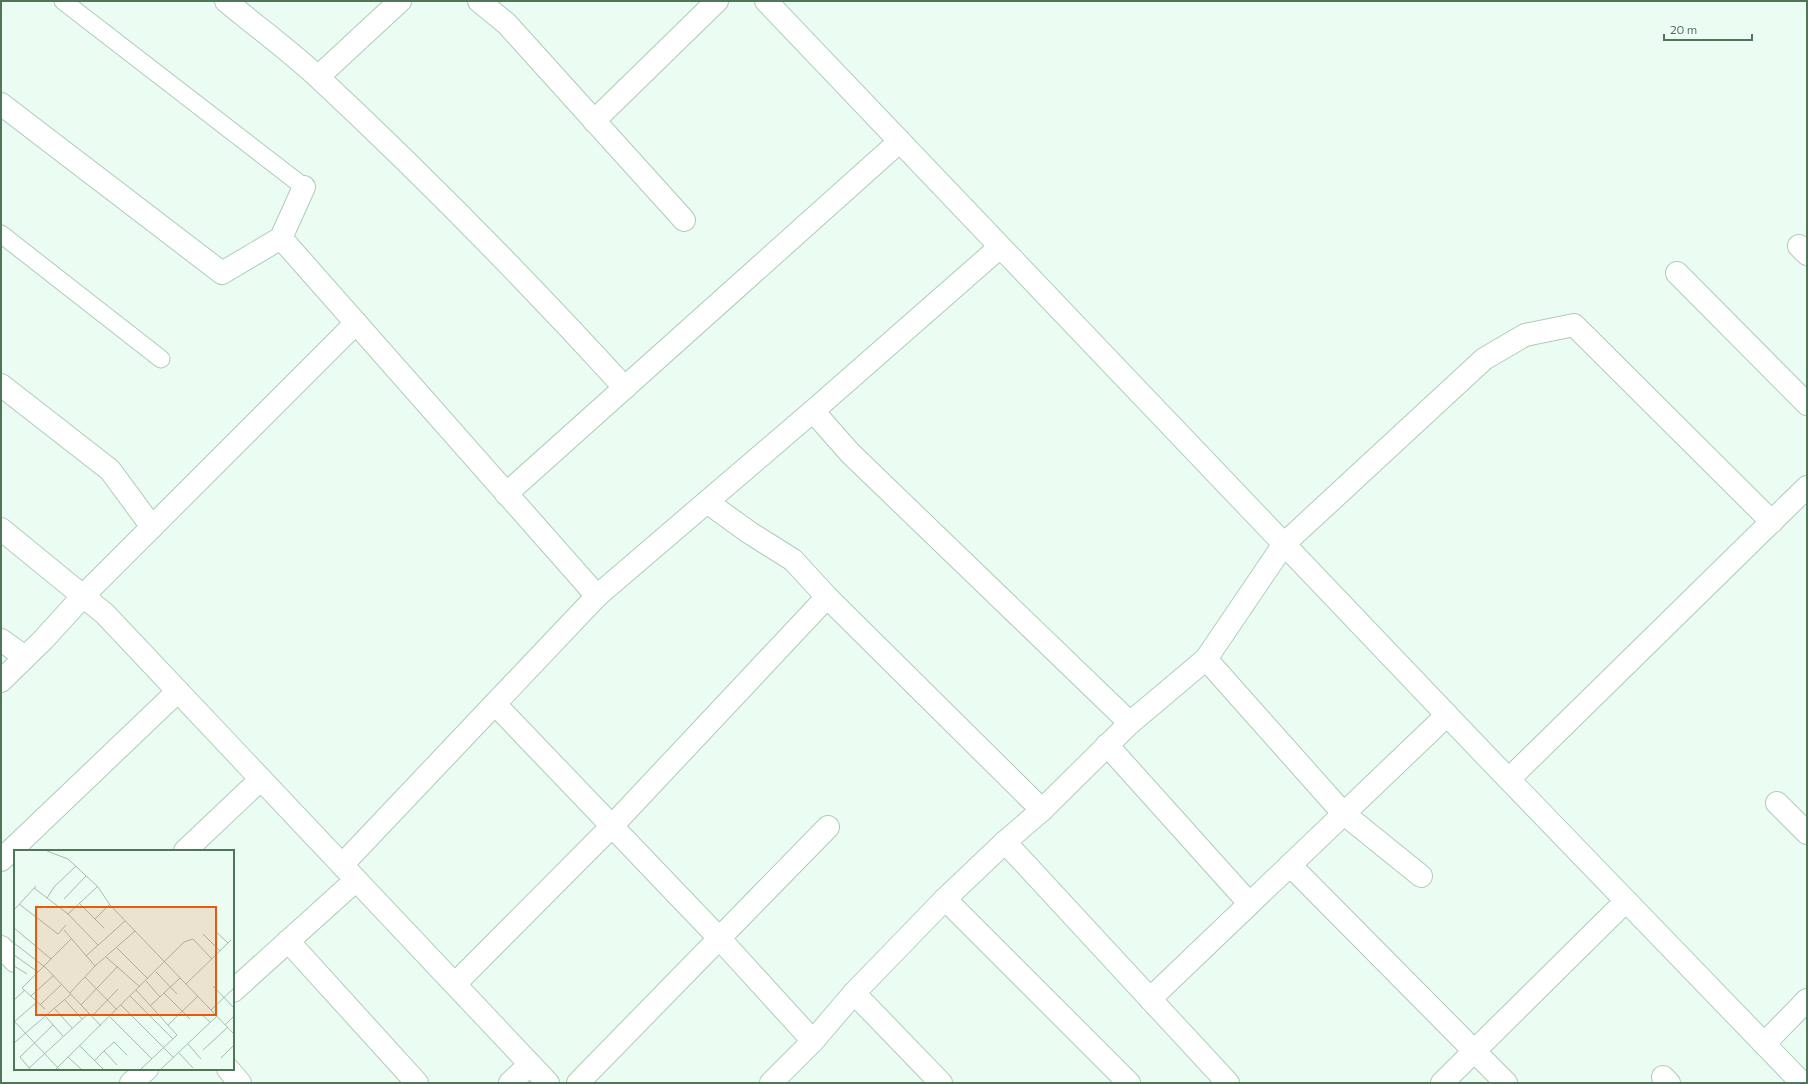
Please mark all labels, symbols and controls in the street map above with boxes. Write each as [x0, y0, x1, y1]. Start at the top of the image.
scale bar [1664, 16, 1752, 42]
text: 20 m [1670, 22, 1697, 36]
inset map [14, 850, 234, 1070]

